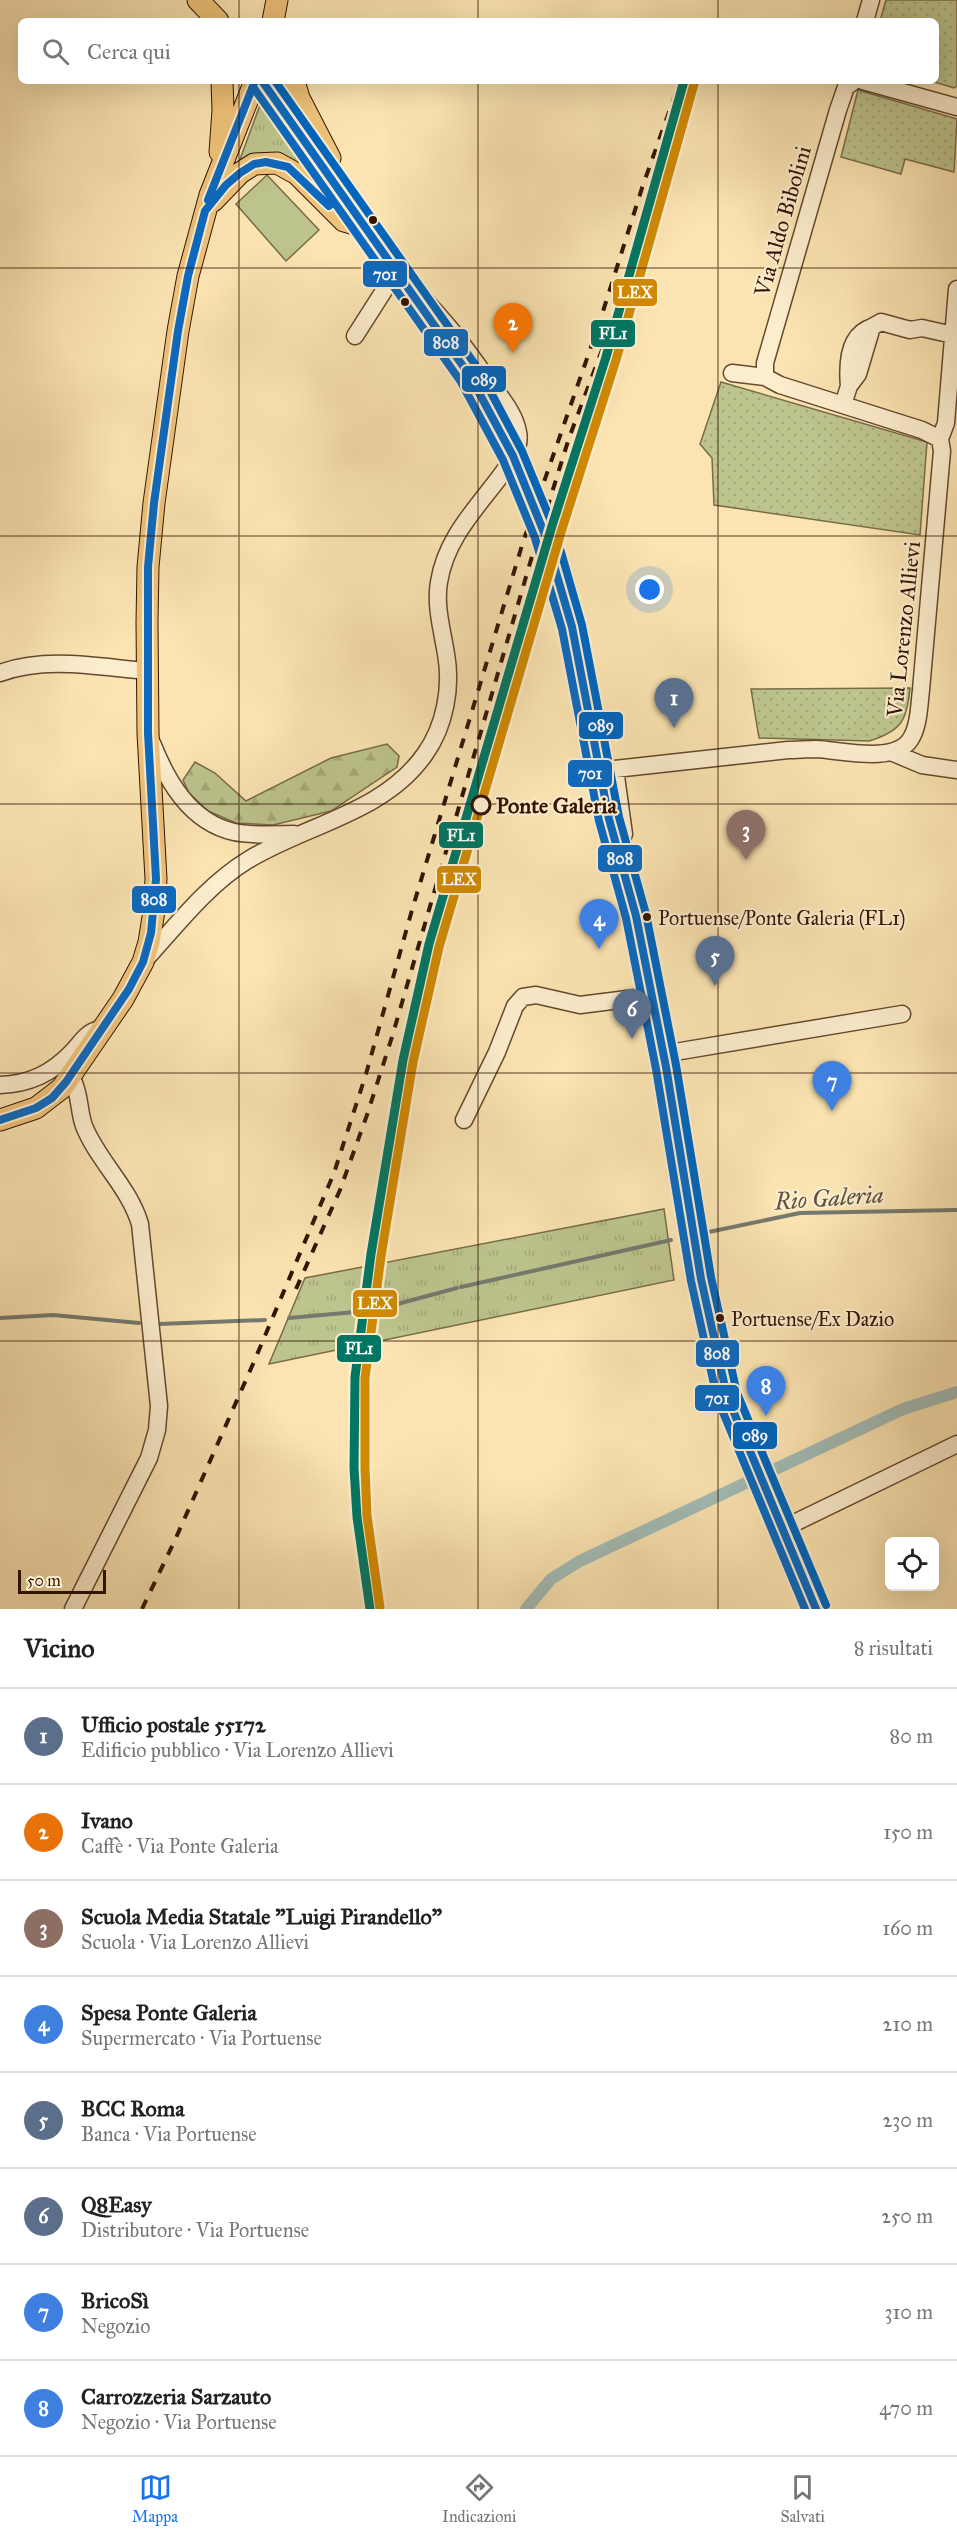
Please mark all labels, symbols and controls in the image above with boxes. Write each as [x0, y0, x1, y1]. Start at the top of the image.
search box [18, 18, 939, 84]
icon: search [39, 35, 72, 68]
text: Cerca qui [87, 38, 171, 65]
street label: Via Aldo Bibolini [748, 143, 817, 300]
unlabelled marker [367, 214, 379, 226]
line badge: 701 [362, 260, 408, 288]
text: 701 [373, 265, 398, 284]
line badge: LEX [612, 278, 658, 307]
text: LEX [617, 283, 653, 302]
unlabelled marker [399, 296, 411, 308]
pin: 2 [494, 304, 532, 353]
line badge: FL1 [590, 319, 636, 348]
text: FL1 [599, 324, 628, 343]
line badge: 808 [423, 328, 469, 357]
text: 808 [433, 333, 459, 352]
line badge: 089 [461, 365, 507, 393]
text: 089 [471, 370, 497, 390]
street label: Via Lorenzo Allievi [881, 540, 926, 719]
your location [635, 575, 664, 604]
pin: 1 [654, 678, 694, 728]
line badge: 089 [578, 711, 624, 740]
text: 089 [588, 716, 614, 736]
line badge: 701 [567, 759, 613, 788]
text: 701 [578, 764, 603, 783]
place label: Ponte Galeria [496, 792, 618, 819]
marker: Ponte Galeria [471, 795, 491, 815]
pin: 3 [726, 810, 766, 860]
line badge: FL1 [438, 821, 484, 849]
text: FL1 [447, 826, 476, 845]
line badge: 808 [597, 844, 643, 873]
text: 808 [607, 849, 633, 868]
line badge: LEX [436, 865, 482, 894]
text: LEX [441, 870, 477, 889]
line badge: 808 [131, 885, 177, 914]
text: 808 [141, 890, 167, 909]
pin: 4 [580, 900, 618, 949]
place label: Portuense/Ponte Galeria (FL1) [658, 906, 906, 931]
marker: Portuense/Ponte Galeria (FL1) [641, 911, 653, 923]
pin: 5 [696, 936, 734, 986]
pin: 6 [612, 990, 652, 1039]
pin: 7 [812, 1062, 852, 1111]
water label: Rio Galeria [772, 1179, 885, 1217]
line badge: LEX [352, 1289, 398, 1318]
text: LEX [357, 1294, 393, 1313]
place label: Portuense/Ex Dazio [731, 1307, 894, 1331]
marker: Portuense/Ex Dazio [714, 1312, 726, 1324]
line badge: FL1 [336, 1334, 382, 1363]
text: FL1 [345, 1339, 374, 1358]
line badge: 808 [695, 1339, 740, 1368]
text: 808 [704, 1344, 730, 1363]
pin: 8 [746, 1366, 786, 1416]
line badge: 701 [694, 1384, 740, 1412]
text: 701 [705, 1389, 730, 1408]
line badge: 089 [732, 1421, 778, 1450]
text: 089 [742, 1426, 768, 1446]
map controls [885, 1537, 939, 1591]
button: locate [885, 1537, 939, 1591]
scale bar [18, 1567, 106, 1594]
text: 50 m [27, 1571, 61, 1590]
text: Vicino [24, 1632, 95, 1664]
text: 8 risultati [854, 1636, 933, 1660]
text: Ufficio postale 55172 [81, 1711, 266, 1738]
text: 1 [40, 1724, 47, 1748]
text: 80 m [890, 1724, 933, 1748]
text: Edificio pubblico · Via Lorenzo Allievi [81, 1738, 394, 1762]
text: Ivano [81, 1807, 133, 1834]
text: 2 [39, 1820, 48, 1844]
text: 150 m [883, 1820, 933, 1844]
text: Caffè · Via Ponte Galeria [81, 1834, 278, 1858]
text: Scuola Media Statale "Luigi Pirandello" [81, 1903, 442, 1930]
text: 3 [40, 1916, 48, 1940]
text: 160 m [882, 1916, 933, 1940]
text: Scuola · Via Lorenzo Allievi [81, 1930, 309, 1954]
text: Spesa Ponte Galeria [81, 1999, 257, 2026]
text: 4 [38, 2012, 49, 2036]
text: 210 m [883, 2012, 933, 2036]
text: Supermercato · Via Portuense [81, 2026, 322, 2050]
text: BCC Roma [81, 2095, 185, 2122]
text: 5 [39, 2108, 48, 2132]
text: 230 m [882, 2108, 933, 2132]
text: Banca · Via Portuense [81, 2122, 257, 2146]
text: Q8Easy [81, 2191, 152, 2218]
text: 6 [38, 2204, 49, 2228]
text: 250 m [881, 2204, 933, 2228]
text: Distributore · Via Portuense [81, 2218, 309, 2242]
text: BricoSì [81, 2287, 149, 2314]
text: 7 [38, 2300, 49, 2324]
text: 310 m [884, 2300, 933, 2324]
text: Negozio [81, 2314, 150, 2338]
text: Carrozzeria Sarzauto [81, 2383, 271, 2410]
text: 8 [38, 2396, 49, 2420]
text: 470 m [879, 2396, 933, 2420]
text: Negozio · Via Portuense [81, 2410, 277, 2434]
tab: Mappa [132, 2471, 178, 2526]
tab: Indicazioni [442, 2471, 516, 2526]
tab: Salvati [780, 2471, 825, 2526]

